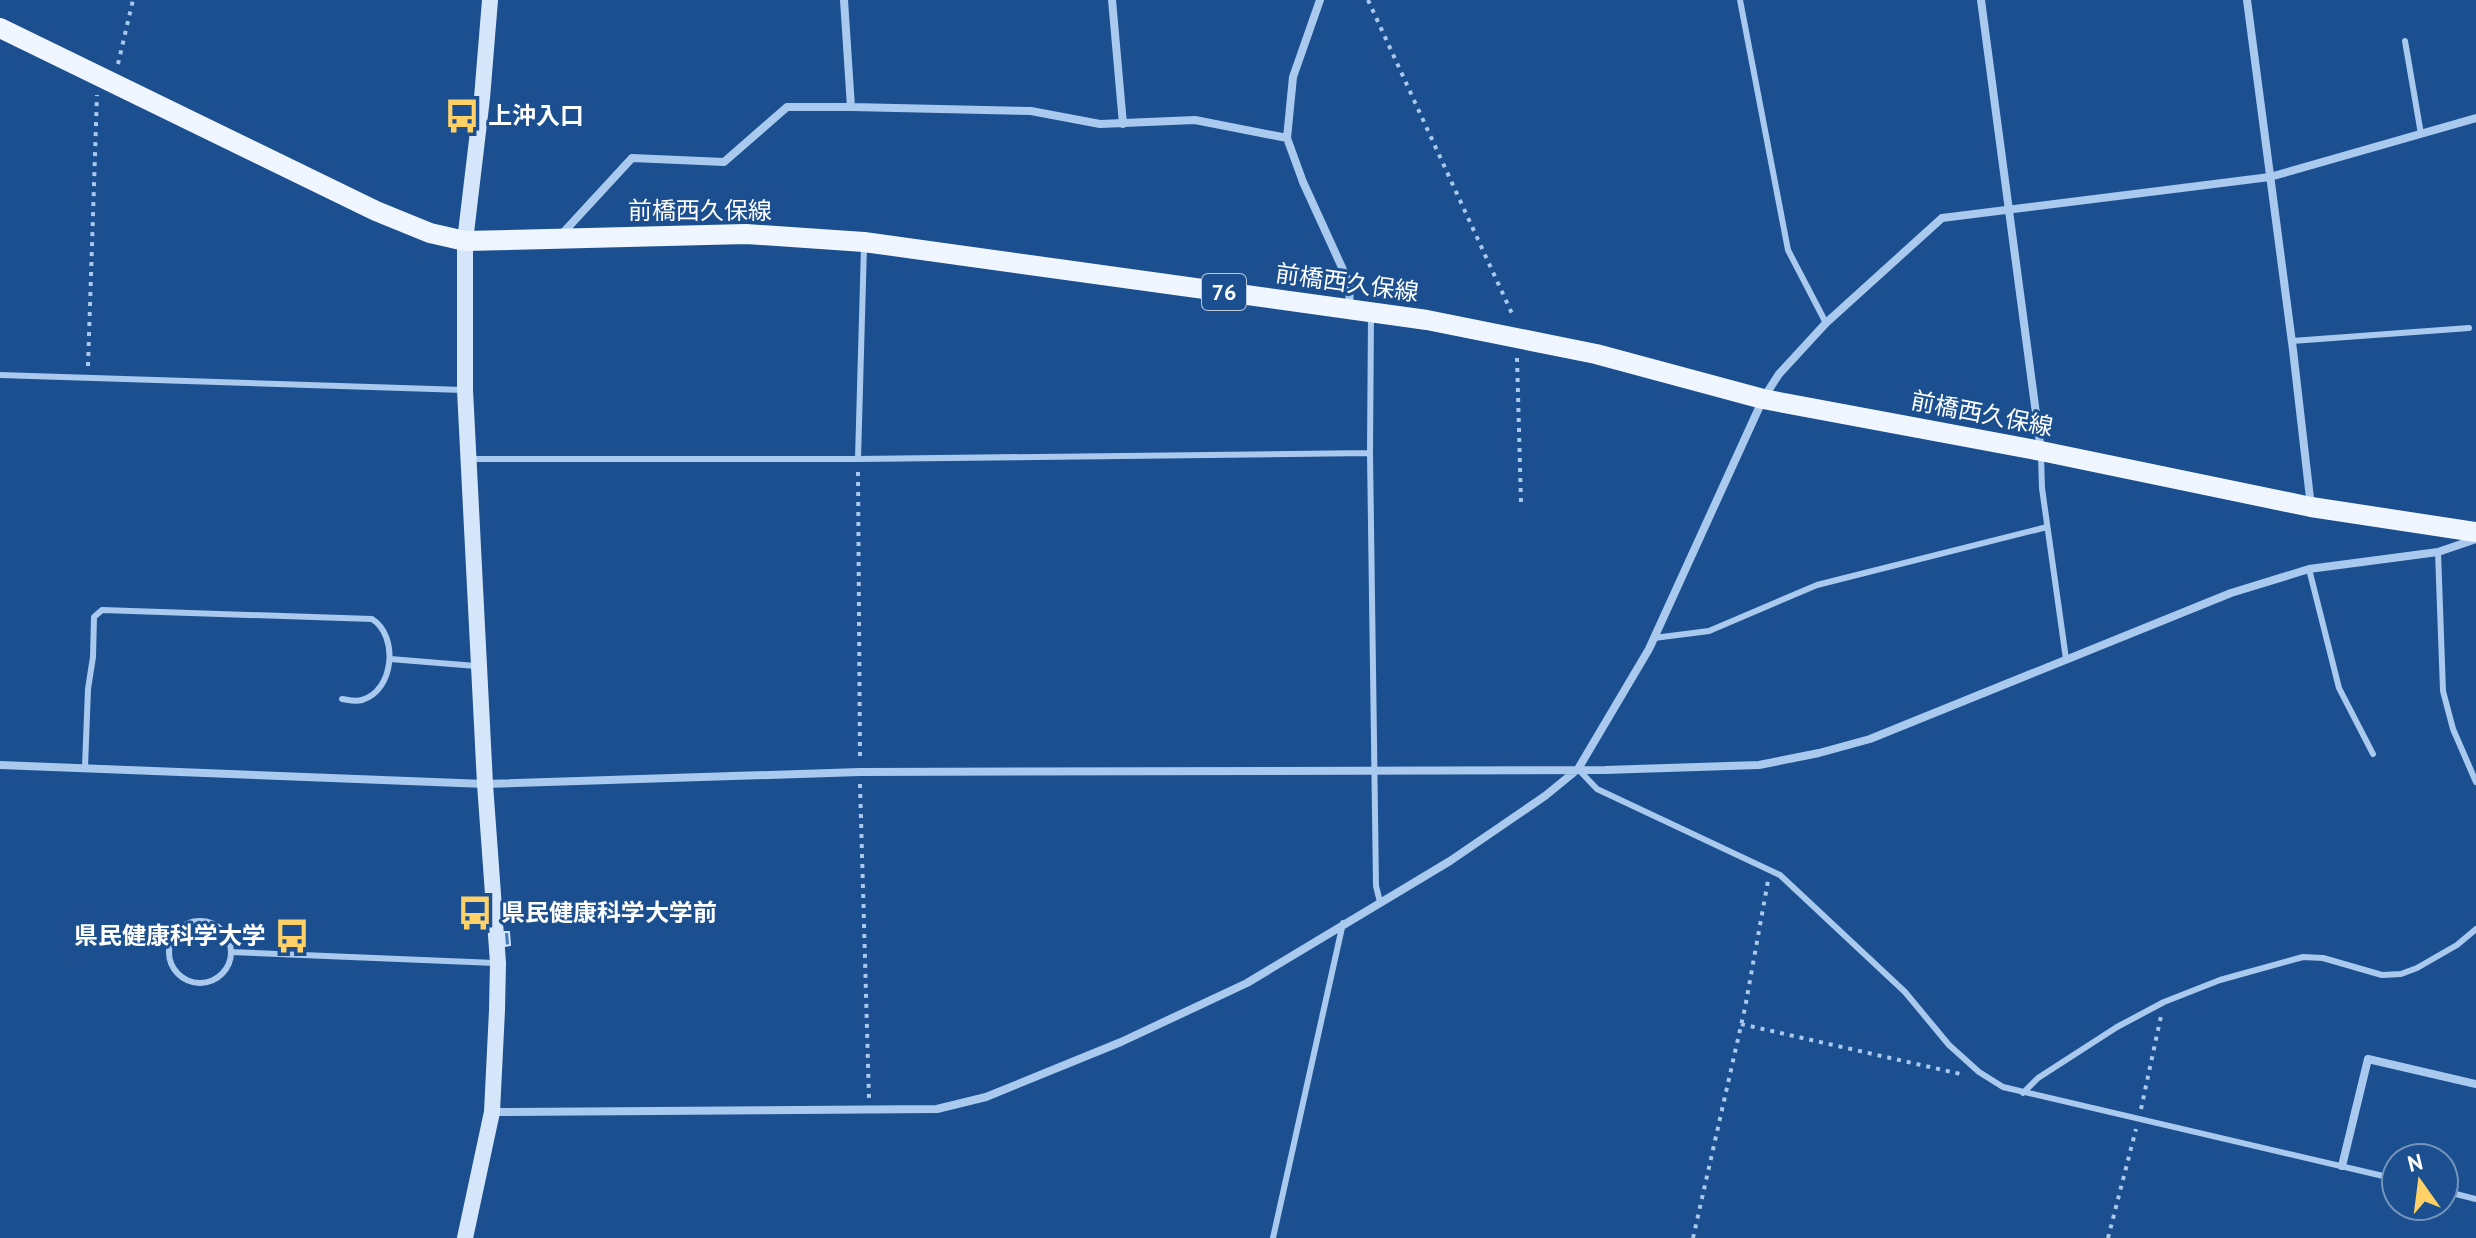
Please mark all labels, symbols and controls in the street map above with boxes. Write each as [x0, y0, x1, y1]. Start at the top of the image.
bus stop icon: 上沖入口 [443, 97, 481, 135]
place label: 上沖入口 [488, 100, 584, 131]
street label: 前橋西久保線 [628, 195, 772, 226]
street label: 前橋西久保線 [1274, 257, 1421, 308]
road number: 76 [1202, 274, 1246, 310]
street label: 前橋西久保線 [1908, 385, 2056, 442]
bus stop icon: 県民健康科学大学前 [456, 894, 494, 932]
place label: 県民健康科学大学前 [501, 897, 717, 928]
bus stop icon: 県民健康科学大学 [273, 917, 311, 955]
place label: 県民健康科学大学 [74, 920, 266, 951]
north arrow [2380, 1142, 2460, 1222]
text: N [2405, 1147, 2426, 1178]

